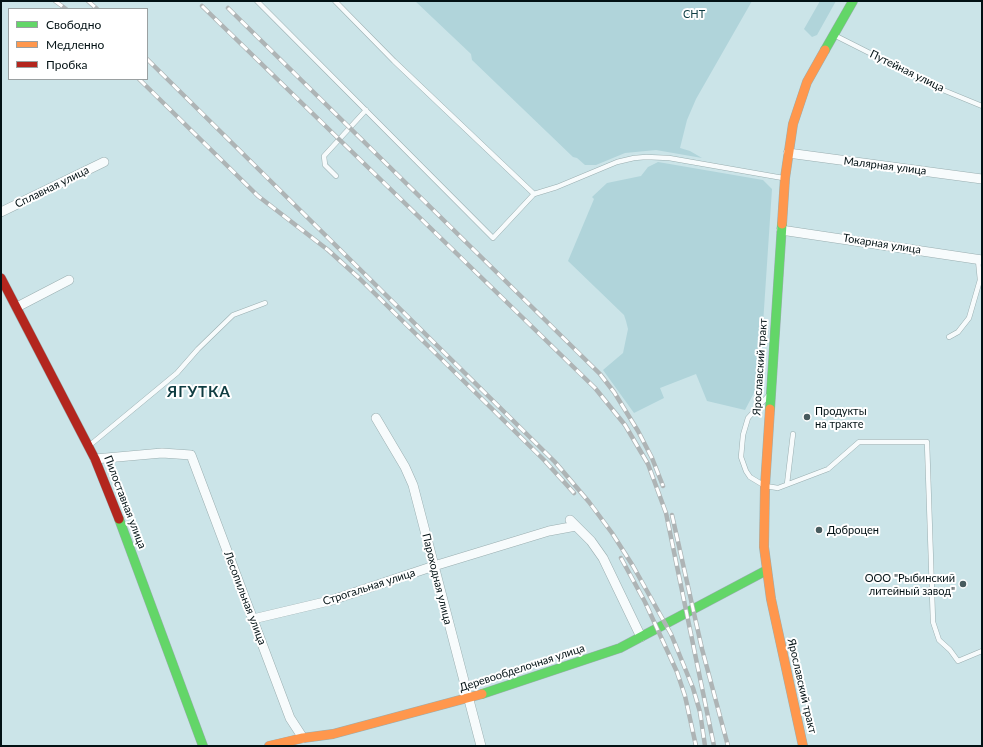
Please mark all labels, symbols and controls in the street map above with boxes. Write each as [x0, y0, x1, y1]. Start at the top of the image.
park label: СНТ [683, 7, 705, 21]
legend [8, 8, 148, 80]
text: Свободно [46, 17, 101, 32]
text: Медленно [46, 37, 104, 52]
street label: Путейная улица [868, 47, 946, 95]
text: Пробка [46, 57, 87, 72]
street label: Малярная улица [843, 154, 927, 178]
street label: Сплавная улица [13, 163, 91, 211]
street label: Токарная улица [842, 231, 922, 257]
street label: Ярославский тракт [750, 318, 770, 416]
district label: ЯГУТКА [167, 383, 231, 401]
place label: Продукты на тракте [815, 404, 867, 430]
marker: Продукты на тракте [802, 412, 812, 422]
street label: Пилоставная улица [101, 454, 149, 550]
place label: Доброцен [827, 523, 879, 537]
marker: Доброцен [814, 525, 824, 535]
street label: Пароходная улица [419, 532, 455, 626]
street label: Лесопильная улица [221, 549, 269, 647]
street label: Строгальная улица [321, 566, 417, 608]
place label: ООО "Рыбинский литейный завод" [865, 571, 955, 597]
marker: ООО "Рыбинский литейный завод" [958, 579, 968, 589]
street label: Ярославский тракт [785, 637, 819, 735]
street label: Деревообделочная улица [458, 641, 586, 695]

